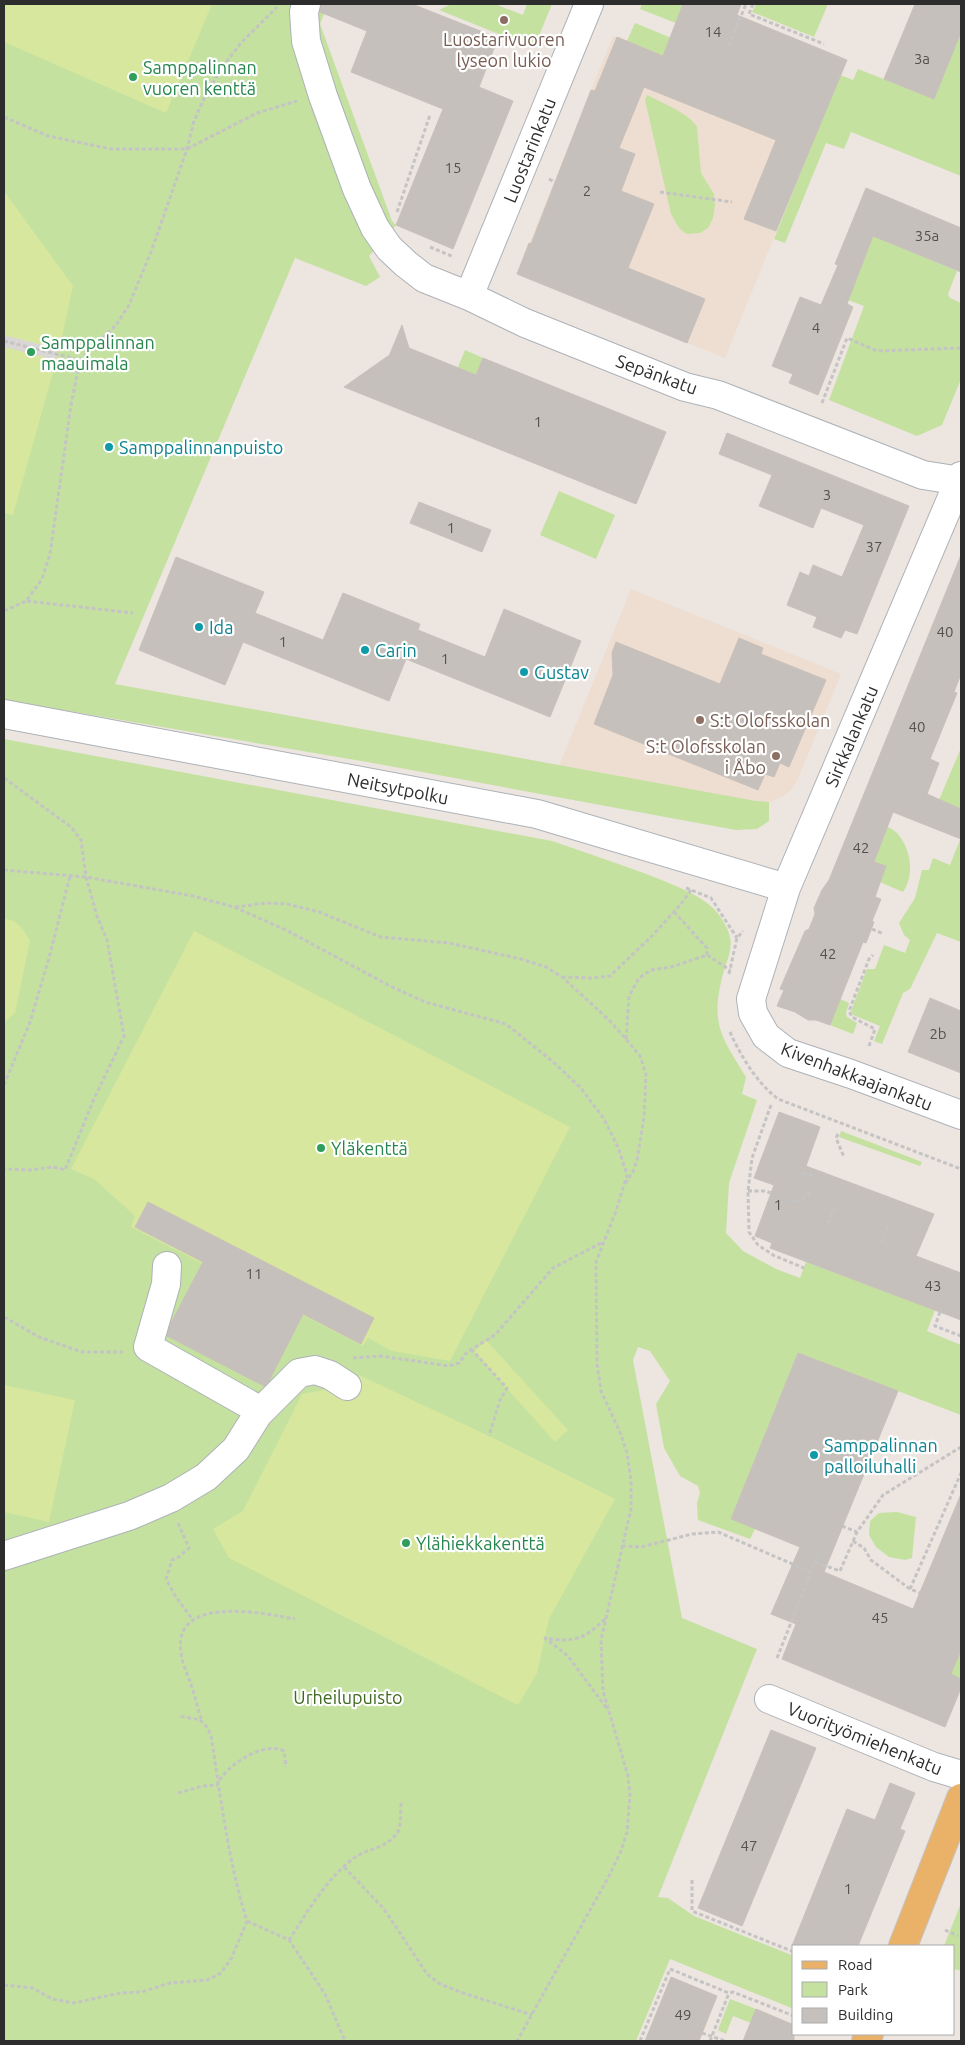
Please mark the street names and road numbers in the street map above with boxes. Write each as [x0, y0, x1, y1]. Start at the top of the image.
street label: Luostarinkatu [499, 95, 559, 205]
street label: Sepänkatu [614, 350, 700, 398]
street label: Sirkkalankatu [821, 682, 881, 790]
street label: Neitsytpolku [346, 768, 450, 808]
street label: Kivenhakkaajankatu [779, 1038, 935, 1114]
street label: Vuorityömiehenkatu [785, 1698, 945, 1778]

